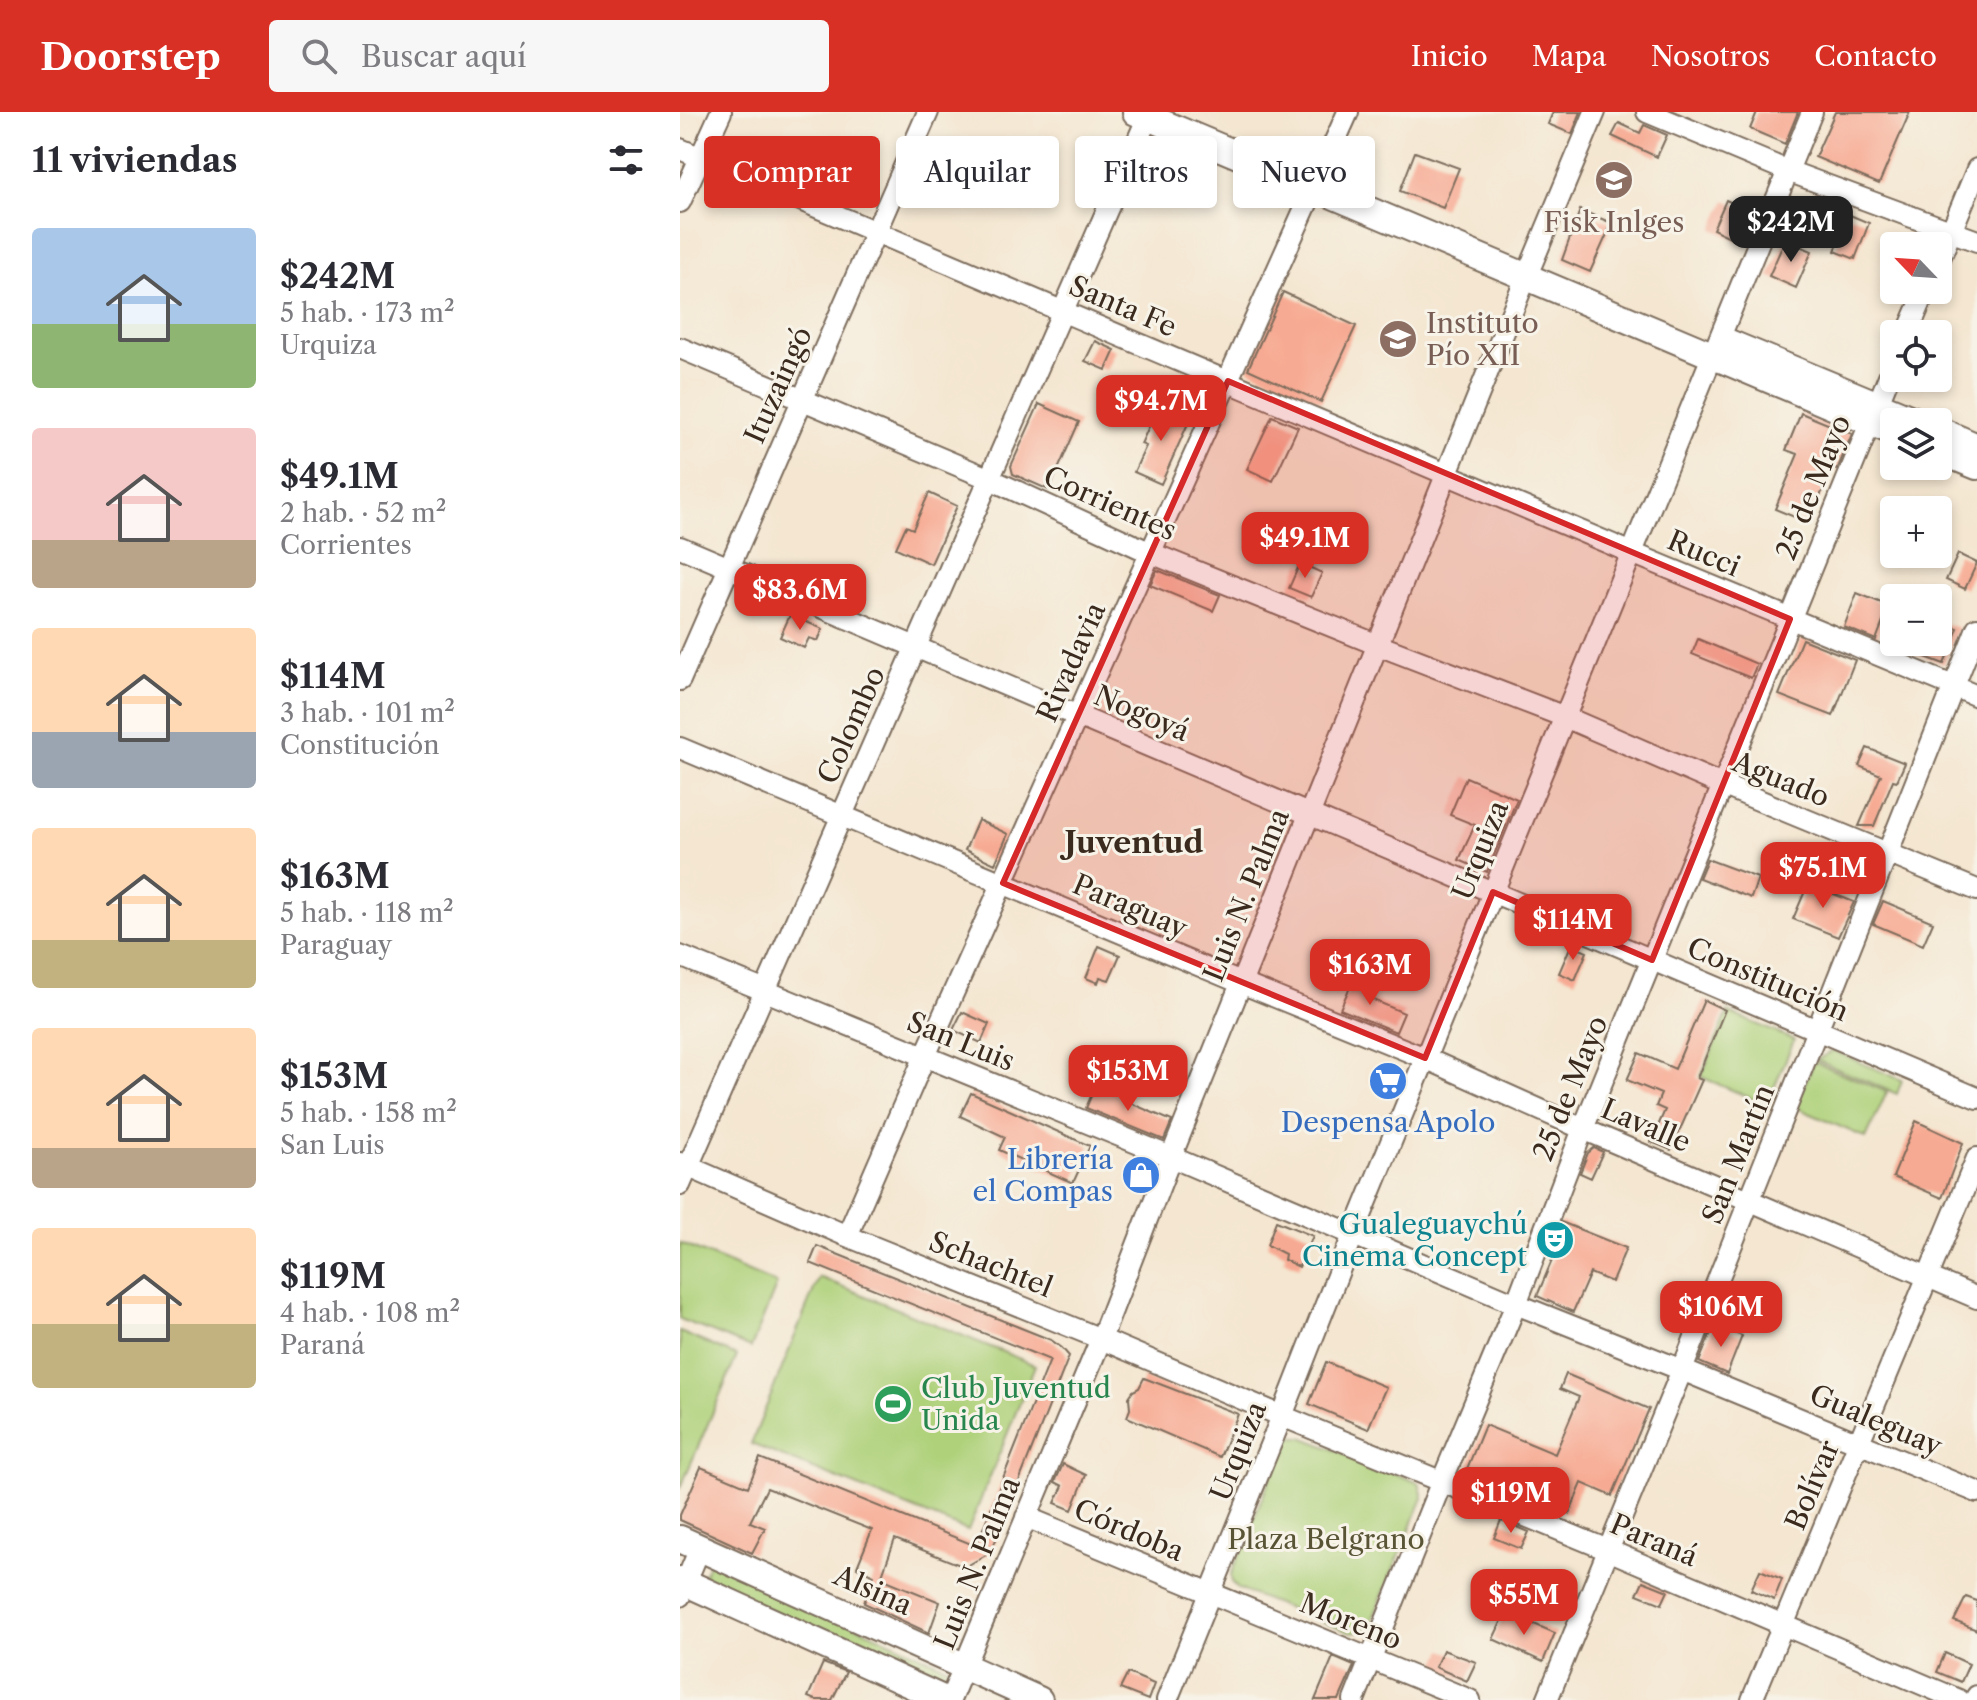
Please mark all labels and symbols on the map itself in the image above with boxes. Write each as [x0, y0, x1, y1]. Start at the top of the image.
school or university icon: Fisk Inlges [1593, 159, 1635, 201]
pin: $242M [1735, 196, 1847, 264]
place label: Fisk Inlges [1544, 205, 1684, 239]
north arrow [1880, 232, 1952, 304]
street label: Santa Fe [1064, 268, 1182, 344]
place label: Instituto Pío XII [1426, 306, 1539, 372]
school or university icon: Instituto Pío XII [1377, 318, 1419, 360]
street label: Ituzaingó [737, 321, 819, 449]
pin: $94.7M [1096, 375, 1226, 443]
street label: 25 de Mayo [1769, 410, 1857, 564]
street label: Corrientes [1038, 459, 1182, 547]
pin: $49.1M [1240, 512, 1370, 580]
street label: Rucci [1663, 523, 1745, 583]
pin: $83.6M [735, 564, 865, 632]
street label: Rivadavia [1030, 597, 1113, 727]
street label: Colombo [810, 661, 892, 789]
street label: Nogoyá [1089, 678, 1195, 748]
street label: Aguado [1727, 744, 1834, 814]
street label: Urquiza [1445, 795, 1515, 905]
street label: Luis N. Palma [1196, 803, 1296, 986]
district label: Juventud [1059, 824, 1204, 861]
pin: $75.1M [1758, 842, 1888, 910]
street label: Paraguay [1068, 867, 1193, 945]
pin: $114M [1517, 894, 1629, 962]
street label: Constitución [1682, 930, 1854, 1028]
pin: $163M [1314, 939, 1426, 1007]
street label: San Luis [902, 1004, 1020, 1078]
street label: 25 de Mayo [1526, 1011, 1614, 1165]
pin: $153M [1072, 1045, 1184, 1113]
supermarket icon: Despensa Apolo [1367, 1060, 1409, 1102]
street label: San Martín [1695, 1079, 1781, 1229]
street label: Lavalle [1596, 1091, 1696, 1159]
place label: Despensa Apolo [1281, 1105, 1495, 1139]
place label: Librería el Compas [972, 1142, 1113, 1208]
shop icon: Librería el Compas [1120, 1154, 1162, 1196]
place label: Gualeguaychú Cinema Concept [1302, 1207, 1527, 1273]
theatre icon: Gualeguaychú Cinema Concept [1534, 1219, 1576, 1261]
street label: Schachtel [924, 1224, 1058, 1304]
pin: $106M [1665, 1281, 1777, 1349]
place label: Club Juventud Unida [921, 1371, 1111, 1437]
street label: Gualeguay [1805, 1377, 1948, 1463]
sports icon: Club Juventud Unida [872, 1383, 914, 1425]
street label: Urquiza [1203, 1396, 1273, 1506]
street label: Bolívar [1778, 1435, 1846, 1535]
pin: $119M [1455, 1467, 1567, 1535]
street label: Luis N. Palma [927, 1471, 1027, 1654]
street label: Córdoba [1069, 1492, 1189, 1568]
street label: Paraná [1605, 1506, 1703, 1574]
park label: Plaza Belgrano [1227, 1522, 1425, 1556]
street label: Alsina [828, 1557, 918, 1622]
pin: $55M [1477, 1569, 1571, 1637]
street label: Moreno [1295, 1585, 1407, 1657]

